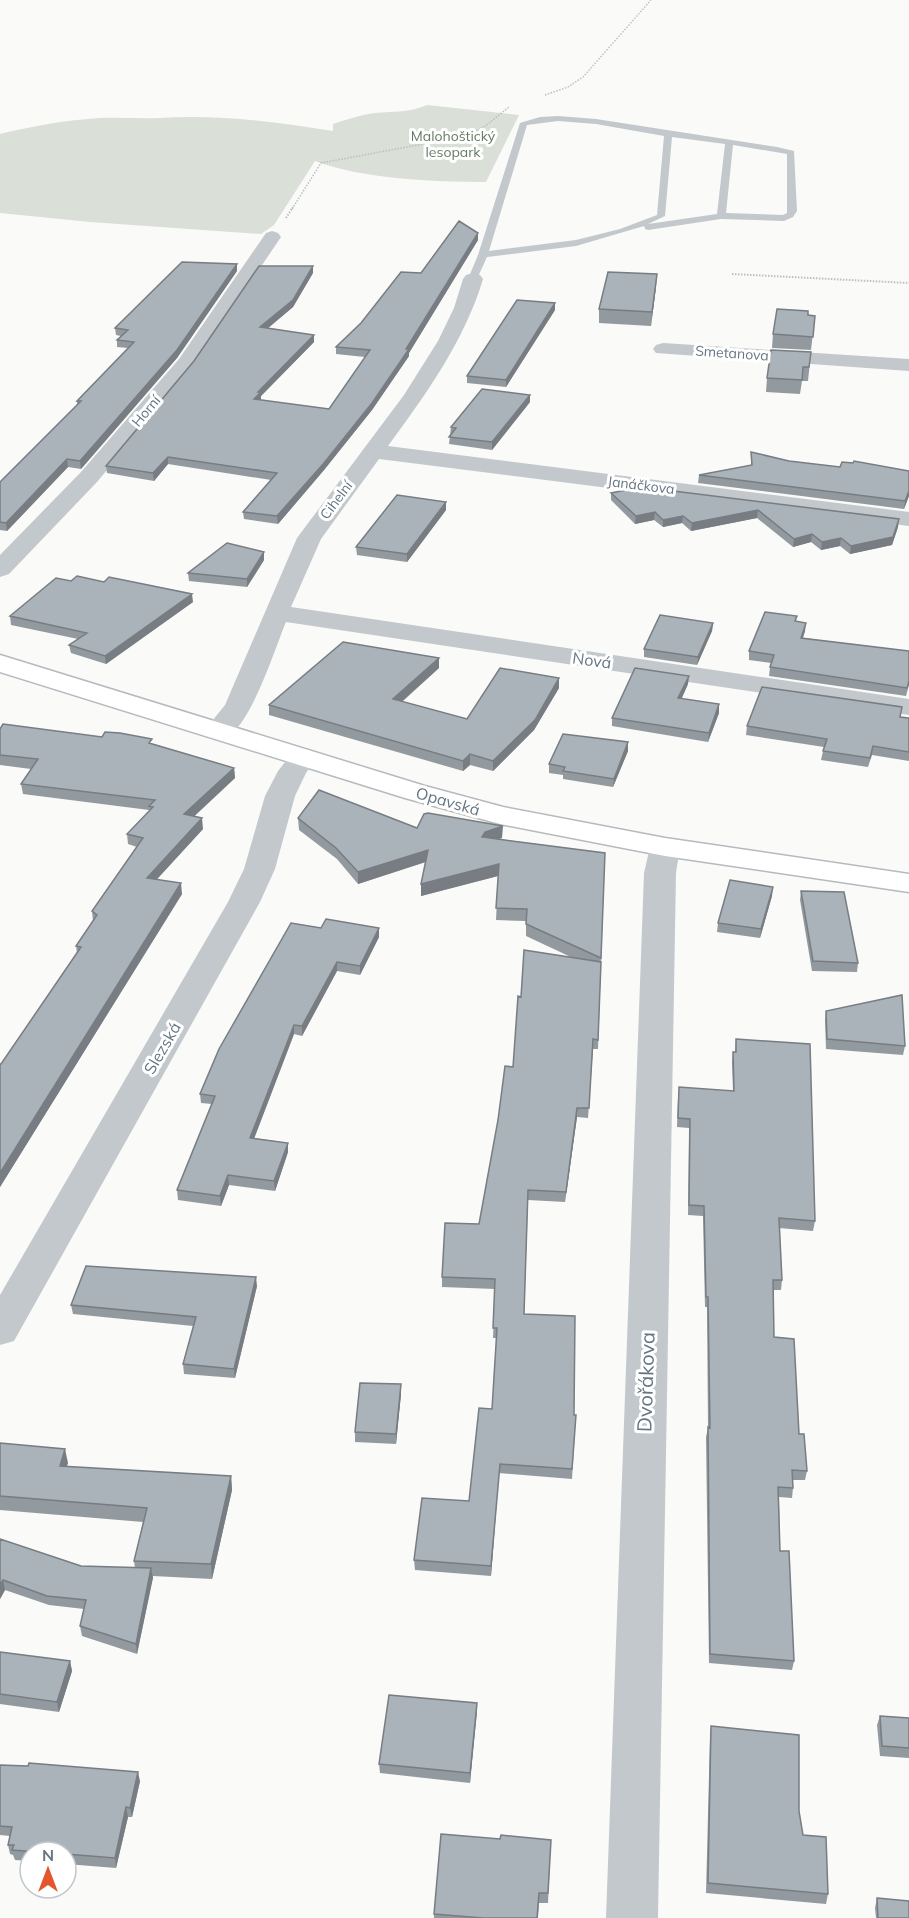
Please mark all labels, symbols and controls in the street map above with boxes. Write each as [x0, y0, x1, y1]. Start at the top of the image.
park label: Malohoštický lesopark [411, 127, 496, 161]
street label: Smetanova [695, 341, 769, 365]
street label: Horní [128, 391, 165, 430]
street label: Janáčkova [607, 472, 675, 498]
street label: Cihelní [316, 477, 357, 523]
street label: Nová [571, 647, 613, 673]
street label: Opavská [414, 782, 482, 820]
street label: Slezská [139, 1019, 185, 1077]
street label: Dvořákova [631, 1332, 660, 1432]
north arrow [18, 1840, 78, 1900]
text: N [42, 1845, 54, 1865]

